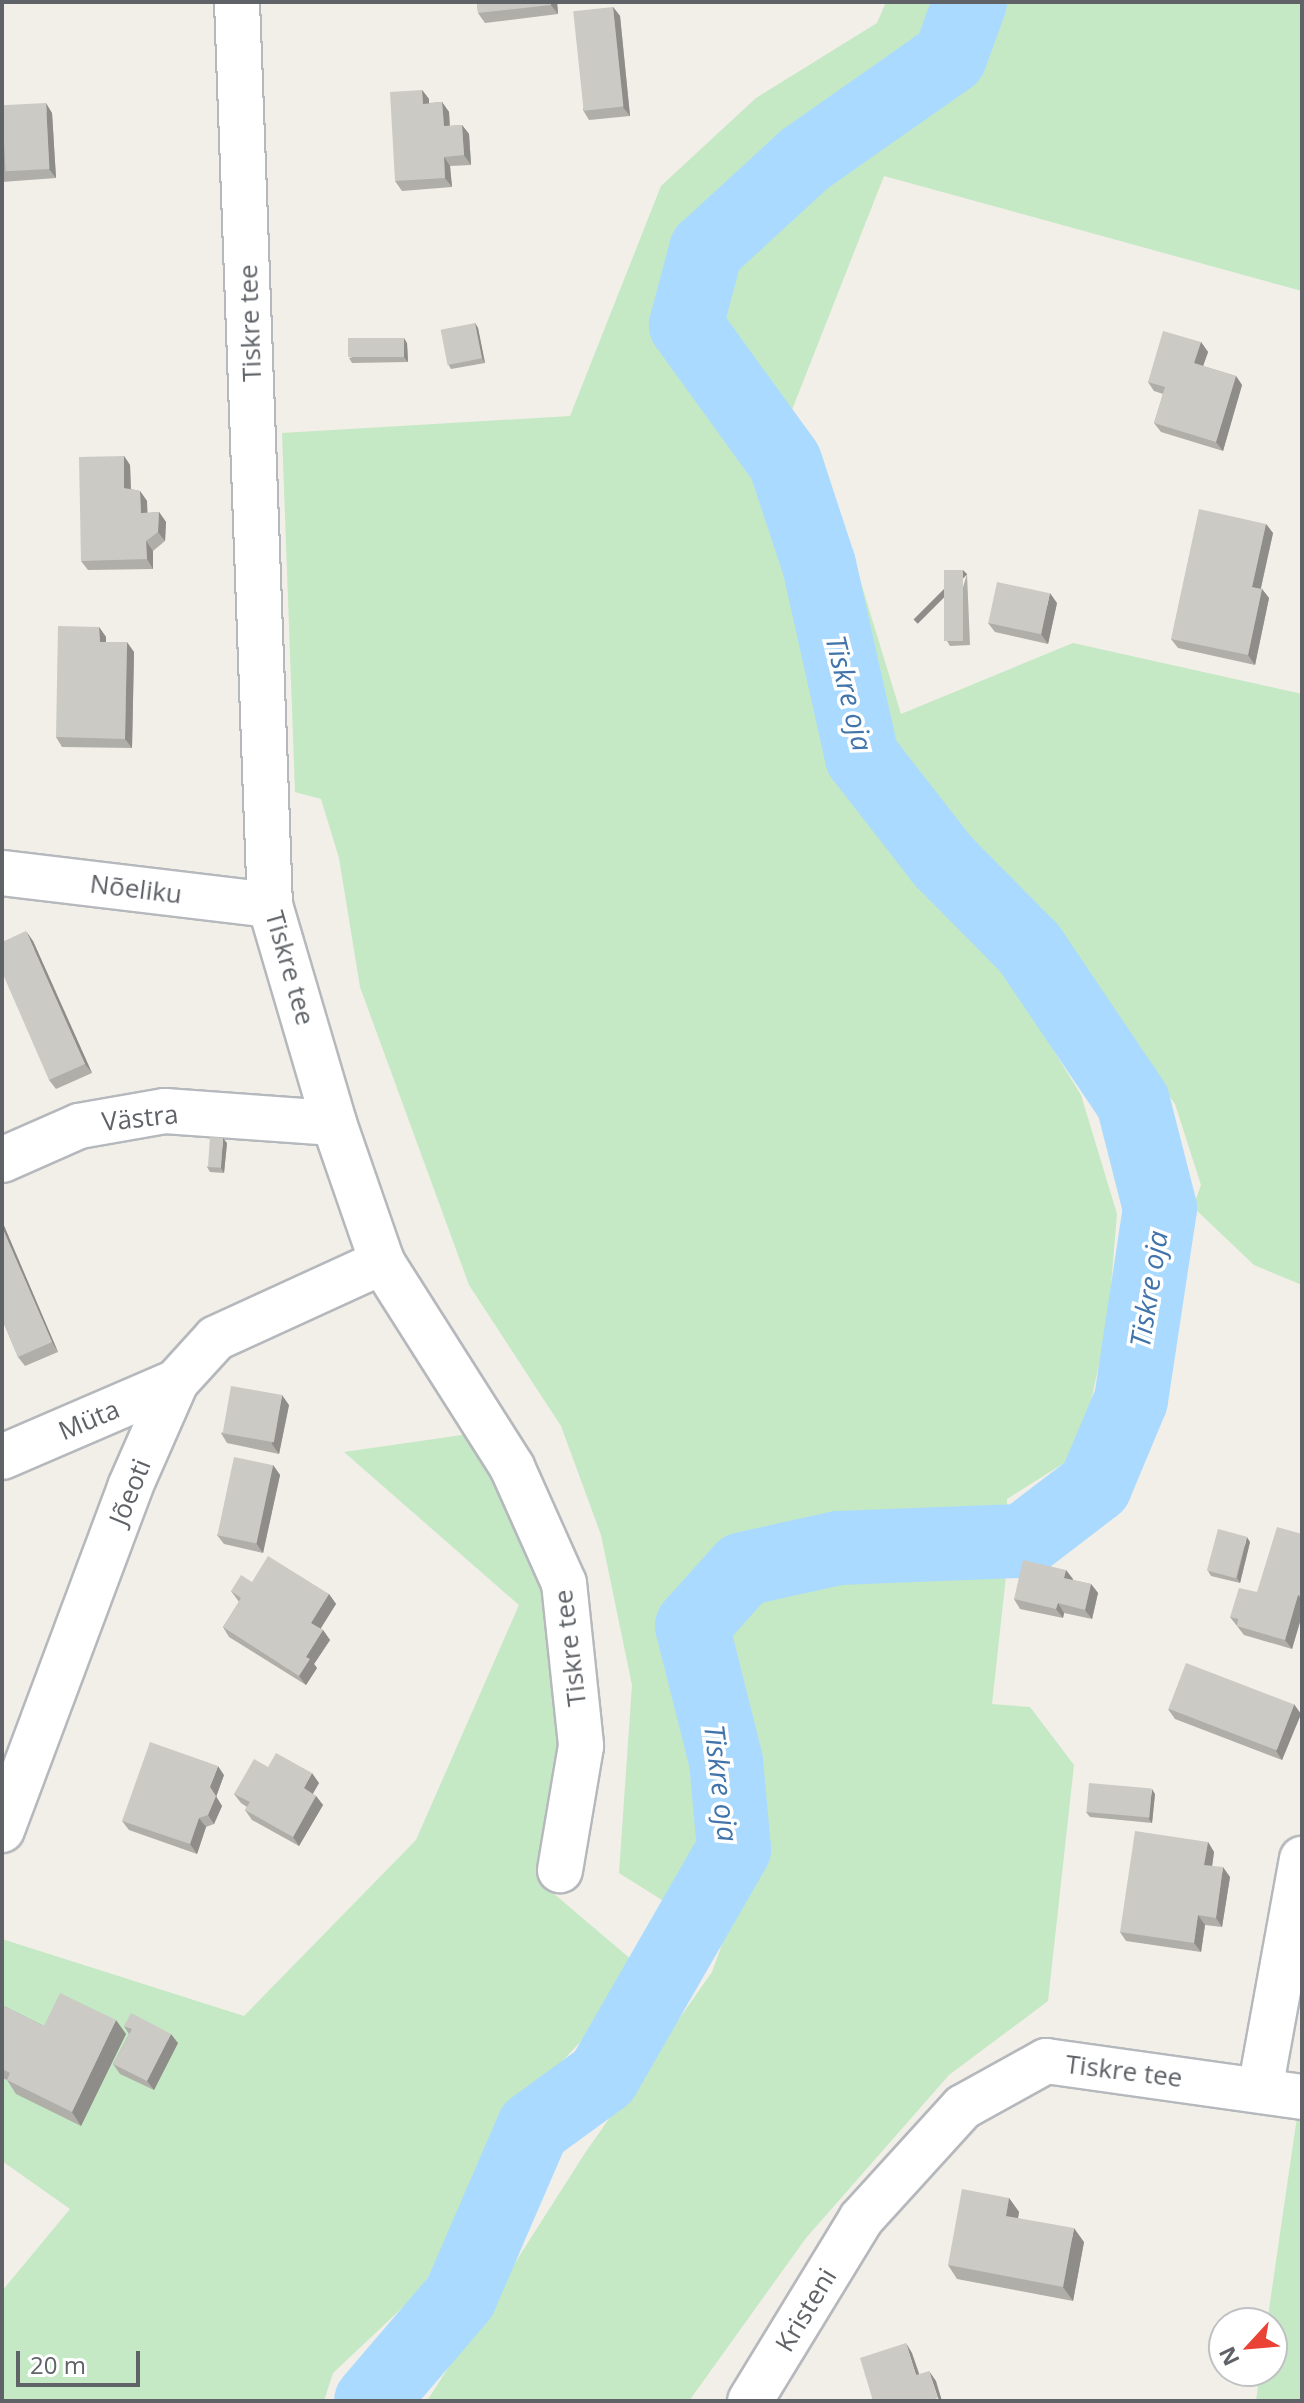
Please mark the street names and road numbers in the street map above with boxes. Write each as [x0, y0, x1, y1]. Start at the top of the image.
street label: Tiskre tee [232, 264, 268, 382]
street label: Nõeliku [88, 868, 184, 910]
street label: Tiskre tee [259, 907, 321, 1029]
street label: Västra [100, 1098, 180, 1138]
street label: Müta [54, 1393, 124, 1447]
street label: Jõeoti [103, 1454, 157, 1530]
street label: Tiskre tee [547, 1588, 593, 1708]
street label: Tiskre tee [1064, 2048, 1184, 2094]
street label: Kristeni [769, 2263, 843, 2357]

